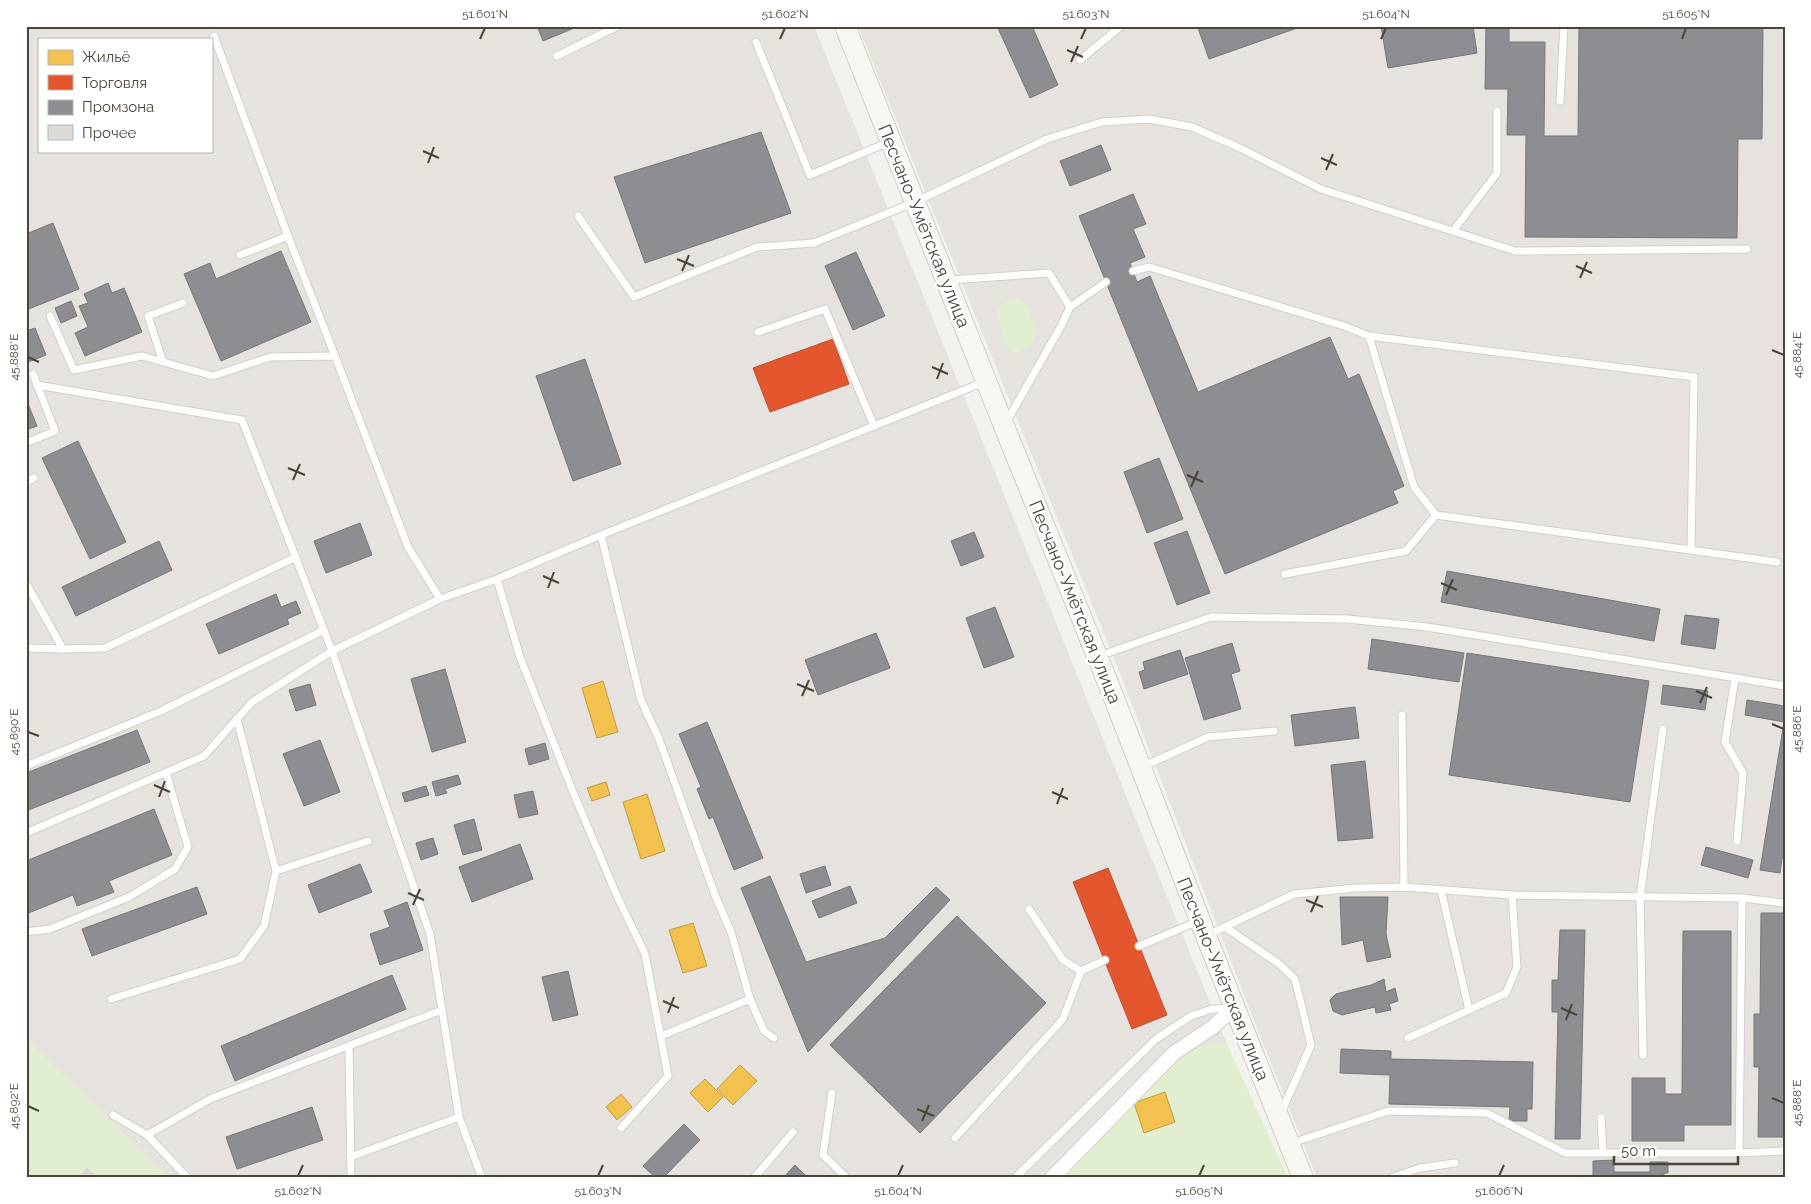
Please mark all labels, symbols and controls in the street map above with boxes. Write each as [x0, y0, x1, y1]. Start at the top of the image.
text: 51.601°N [462, 7, 508, 21]
text: 51.602°N [761, 7, 809, 21]
text: 51.603°N [1062, 7, 1110, 21]
text: 51.604°N [1362, 7, 1410, 21]
text: 51.605°N [1662, 7, 1710, 21]
legend [38, 38, 212, 152]
text: Жильё [82, 48, 131, 66]
text: Торговля [82, 74, 147, 92]
text: Промзона [82, 98, 154, 116]
street label: Песчано-Умётская улица [874, 121, 975, 331]
text: Прочее [82, 124, 136, 142]
text: 45.884°E [1790, 332, 1804, 378]
text: 45.888°E [7, 333, 21, 381]
street label: Песчано-Умётская улица [1025, 497, 1126, 707]
text: 45.886°E [1790, 705, 1804, 753]
text: 45.890°E [7, 708, 21, 756]
street label: Песчано-Умётская улица [1173, 874, 1274, 1084]
text: 45.888°E [1790, 1079, 1804, 1127]
text: 45.892°E [7, 1083, 21, 1129]
scale bar [1614, 1134, 1737, 1166]
text: 50 m [1621, 1142, 1656, 1160]
text: 51.602°N [274, 1184, 322, 1198]
text: 51.603°N [574, 1184, 622, 1198]
text: 51.604°N [874, 1184, 922, 1198]
text: 51.605°N [1175, 1184, 1223, 1198]
text: 51.606°N [1475, 1184, 1523, 1198]

